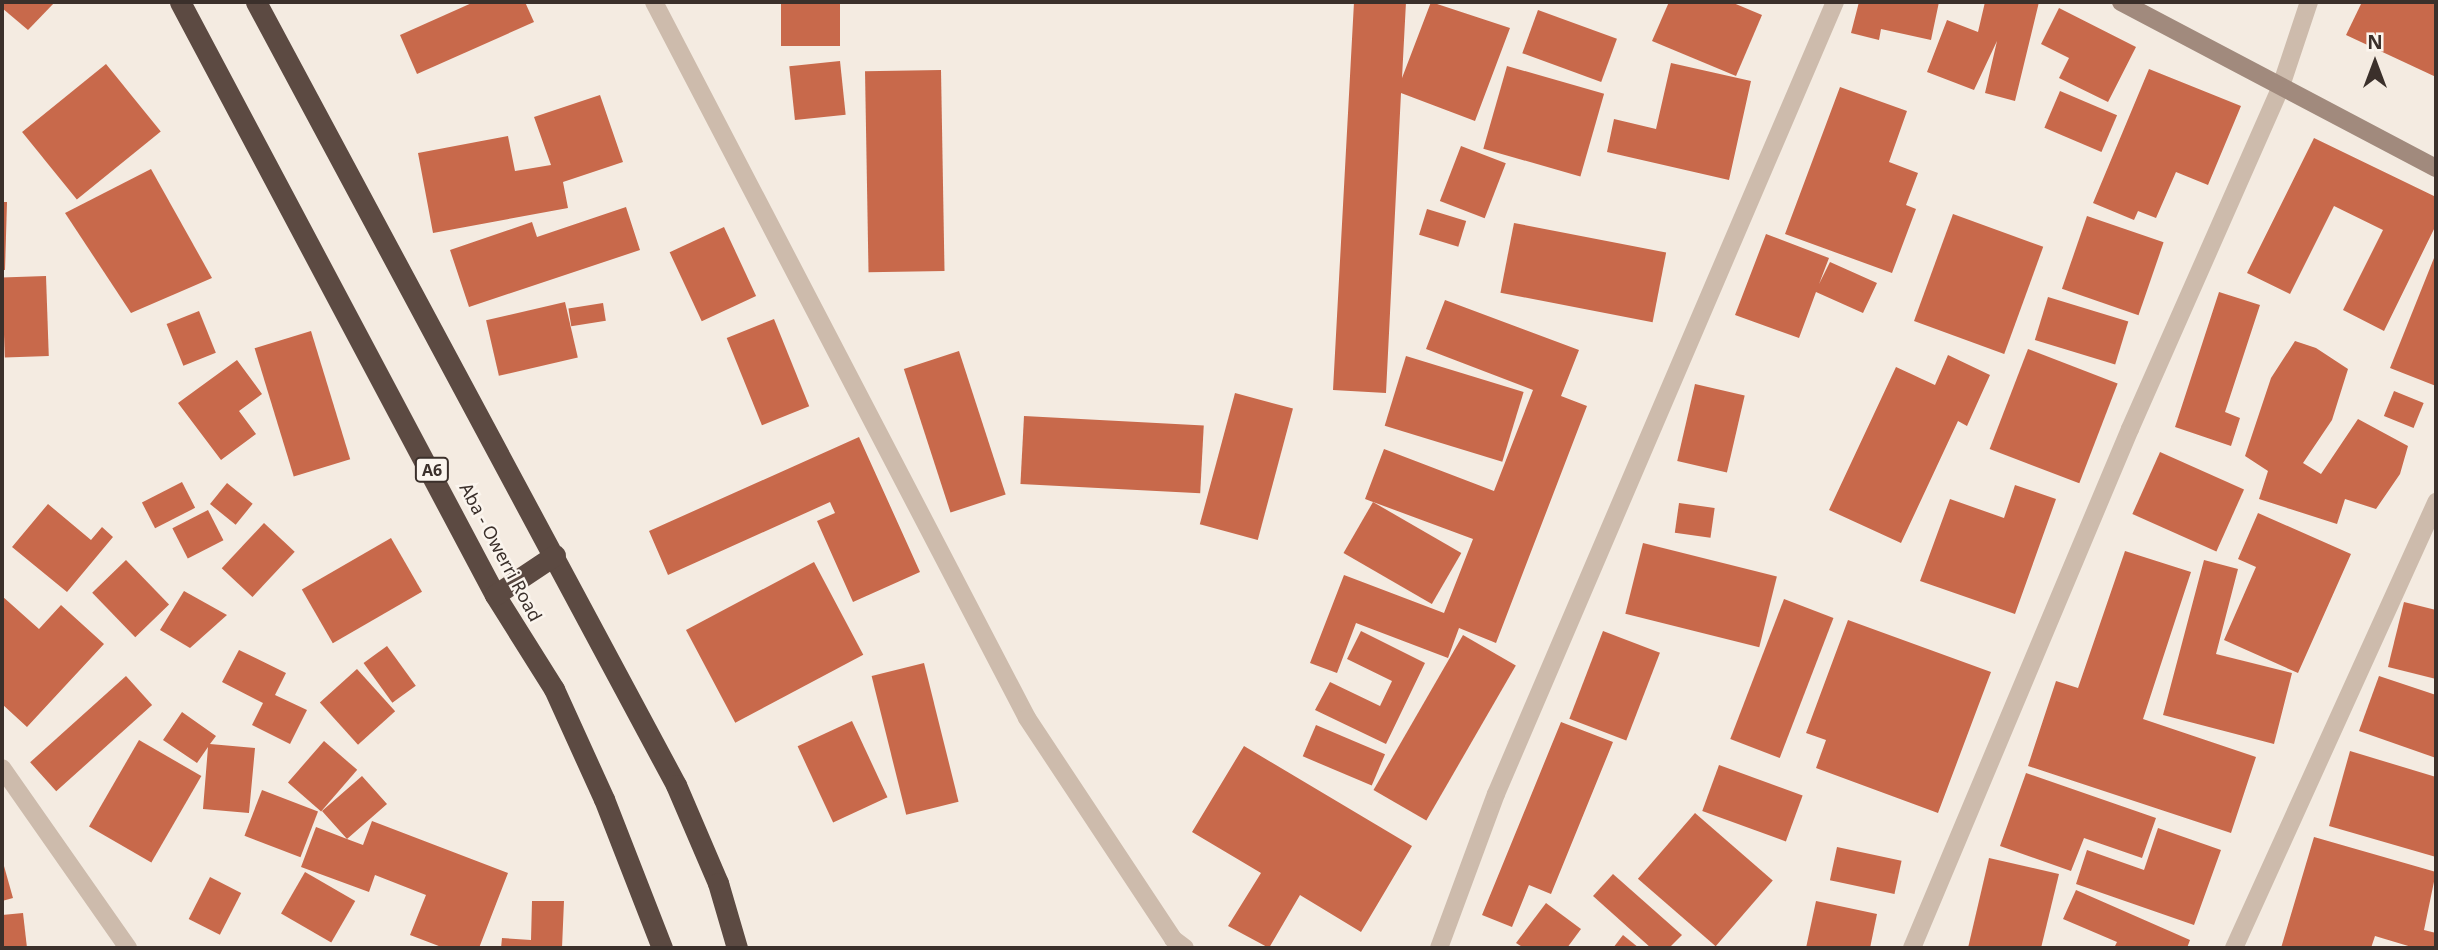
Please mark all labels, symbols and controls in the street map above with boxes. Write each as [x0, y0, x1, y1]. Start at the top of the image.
north arrow [2340, 28, 2410, 98]
text: N [2367, 29, 2383, 55]
road number: A6 [414, 457, 450, 482]
street label: Aba - Owerri Road [455, 479, 547, 625]

